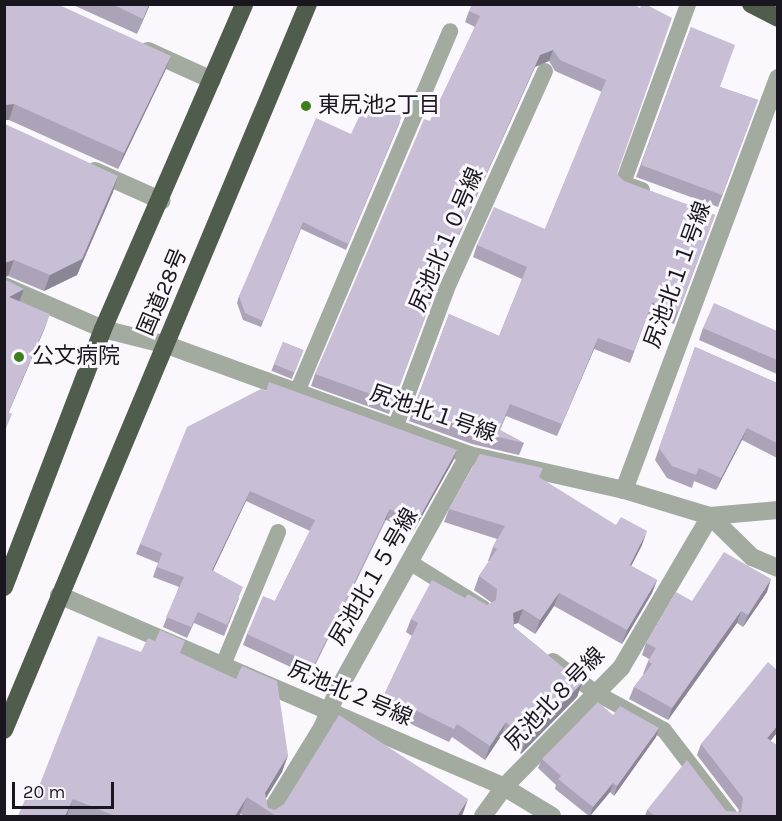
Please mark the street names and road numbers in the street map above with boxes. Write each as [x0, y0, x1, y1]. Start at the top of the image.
street label: 尻池北１０号線 [405, 164, 489, 316]
street label: 尻池北１１号線 [639, 198, 717, 352]
street label: 国道28号 [133, 244, 193, 340]
street label: 尻池北１号線 [366, 380, 500, 448]
street label: 尻池北１５号線 [324, 504, 424, 650]
street label: 尻池北８号線 [500, 642, 610, 756]
street label: 尻池北２号線 [284, 656, 416, 732]

